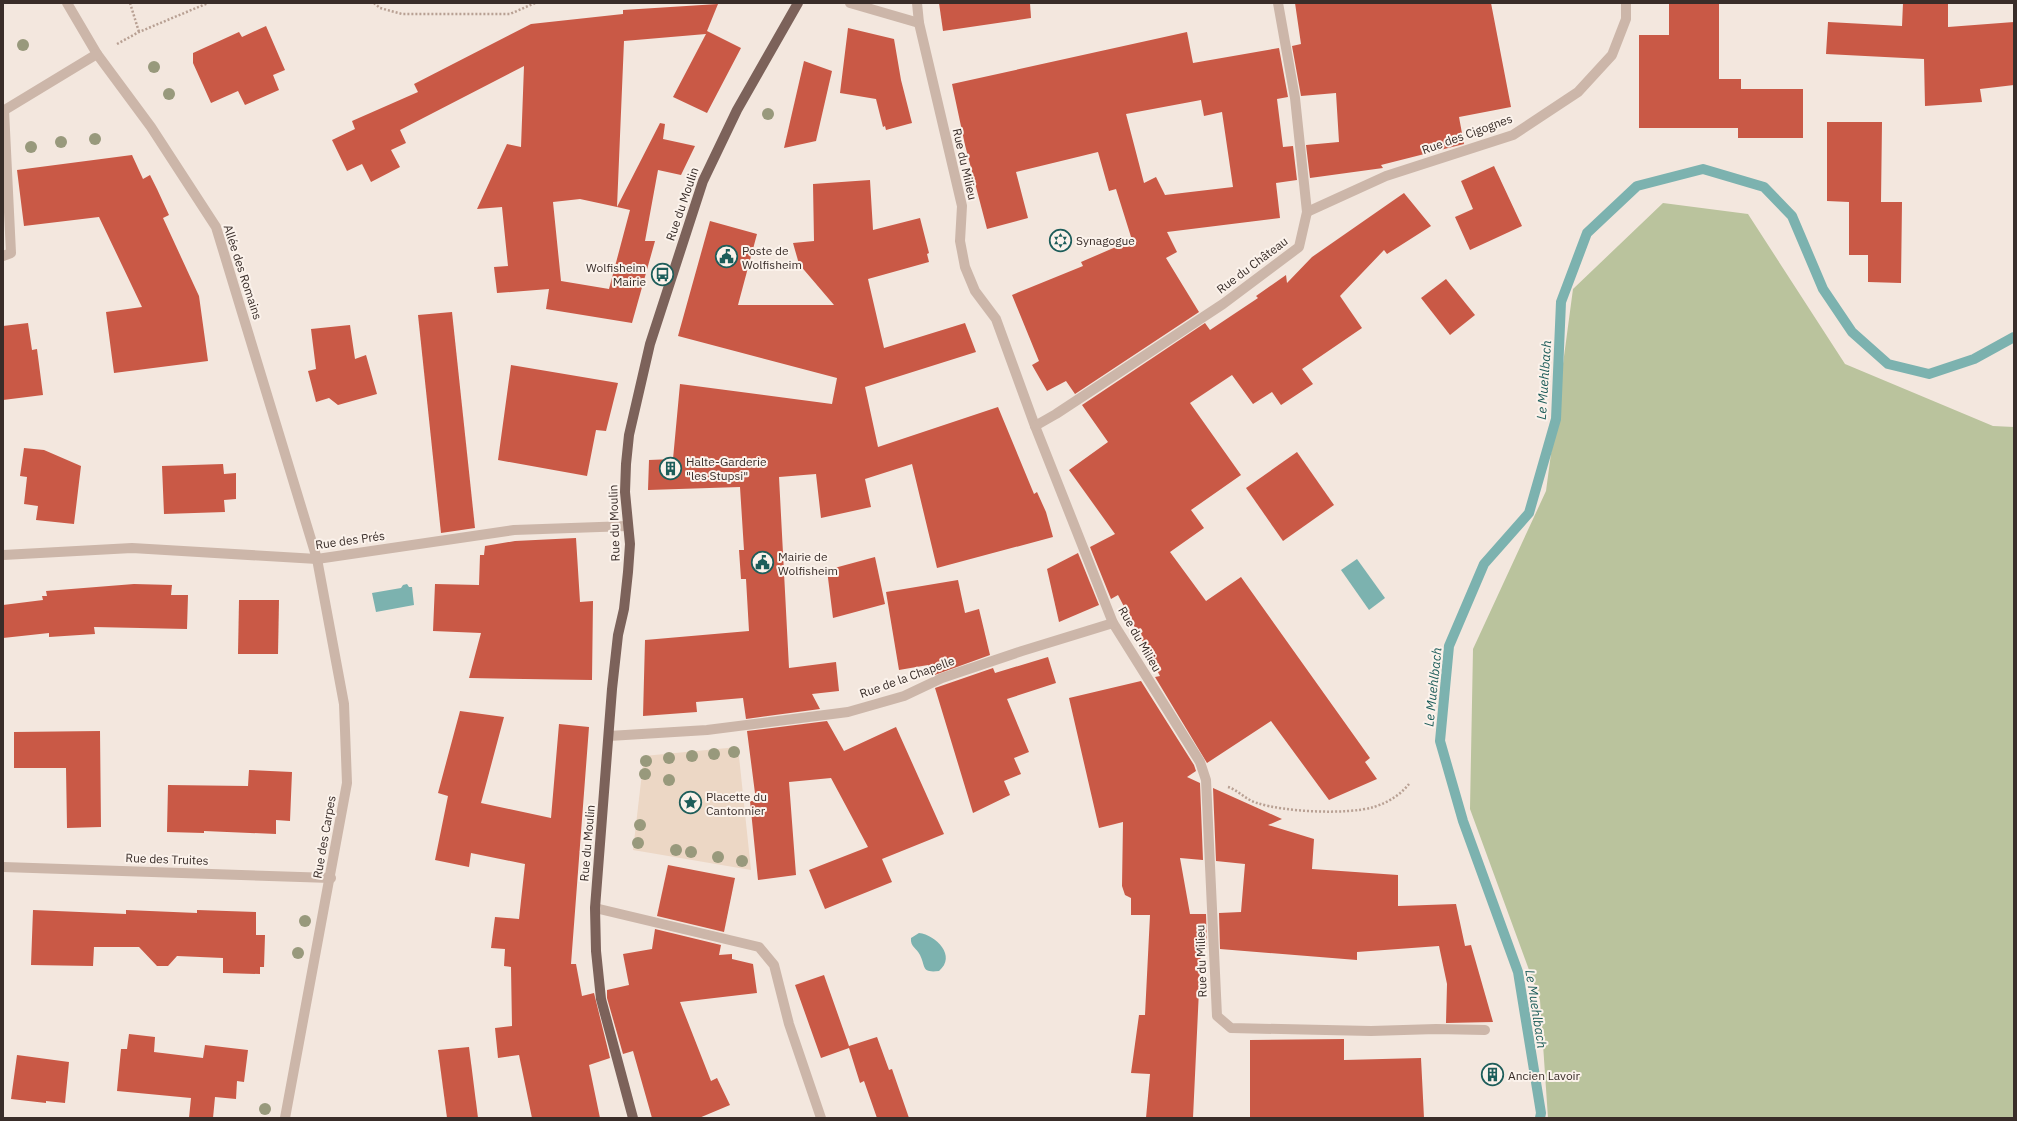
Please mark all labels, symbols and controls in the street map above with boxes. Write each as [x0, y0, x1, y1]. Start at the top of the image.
street label: Rue des Cigognes [1420, 111, 1514, 157]
street label: Rue du Milieu [949, 127, 981, 201]
street label: Rue du Moulin [662, 165, 702, 243]
street label: Allée des Romains [221, 223, 265, 322]
synagogue icon: Synagogue [1047, 227, 1073, 253]
place label: Synagogue [1076, 233, 1135, 248]
street label: Rue du Château [1213, 233, 1291, 297]
place label: Poste de Wolfisheim [742, 243, 802, 272]
public building icon: Poste de Wolfisheim [713, 244, 739, 270]
place label: Wolfisheim Mairie [586, 260, 646, 289]
bus stop icon: Wolfisheim Mairie [649, 261, 675, 287]
water label: Le Muehlbach [1533, 340, 1555, 420]
place label: Halte-Garderie "les Stupsi" [686, 454, 767, 483]
building icon: Halte-Garderie "les Stupsi" [658, 455, 684, 481]
street label: Rue du Moulin [605, 484, 623, 562]
street label: Rue des Prés [314, 528, 386, 552]
place label: Mairie de Wolfisheim [778, 549, 838, 578]
public building icon: Mairie de Wolfisheim [749, 550, 775, 576]
street label: Rue du Milieu [1115, 604, 1165, 674]
water label: Le Muehlbach [1420, 647, 1446, 727]
street label: Rue de la Chapelle [857, 653, 957, 701]
place label: Placette du Cantonnier [706, 789, 767, 818]
place icon: Placette du Cantonnier [678, 790, 704, 816]
street label: Rue des Carpes [309, 794, 339, 880]
street label: Rue du Moulin [576, 804, 598, 882]
street label: Rue des Truites [125, 850, 209, 868]
street label: Rue du Milieu [1192, 924, 1210, 998]
water label: Le Muehlbach [1521, 968, 1551, 1050]
building icon: Ancien Lavoir [1480, 1062, 1506, 1088]
place label: Ancien Lavoir [1508, 1068, 1581, 1083]

